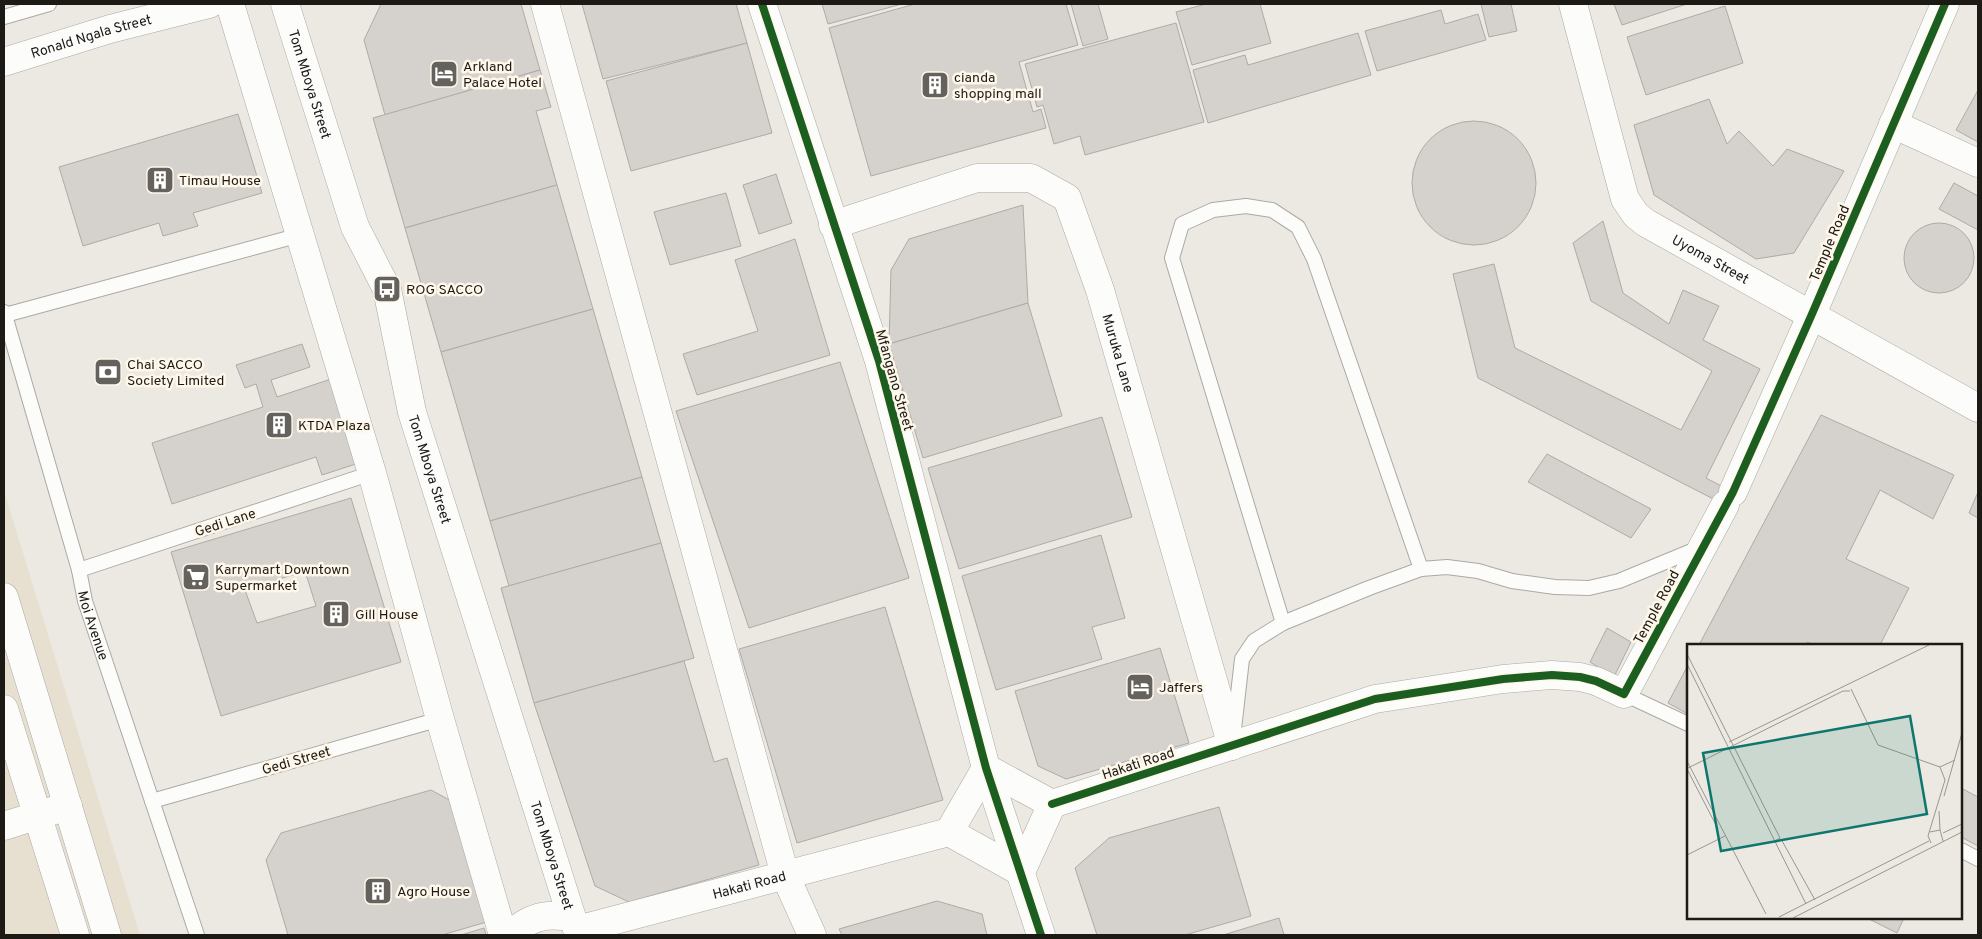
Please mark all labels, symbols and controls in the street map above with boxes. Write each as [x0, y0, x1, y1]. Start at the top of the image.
street label: Ronald Ngala Street [29, 12, 154, 63]
street label: Tom Mboya Street [284, 28, 334, 141]
hotel icon: Arkland Palace Hotel [429, 59, 459, 89]
place label: Arkland Palace Hotel [463, 59, 542, 92]
building icon: cianda shopping mall [920, 70, 950, 100]
place label: cianda shopping mall [954, 70, 1042, 103]
building icon: Timau House [145, 165, 175, 195]
place label: Timau House [179, 173, 261, 190]
street label: Temple Road [1807, 203, 1854, 284]
street label: Uyoma Street [1668, 232, 1752, 289]
bus stop icon: ROG SACCO [372, 274, 402, 304]
place label: ROG SACCO [406, 282, 483, 299]
street label: Muruka Lane [1097, 312, 1136, 395]
street label: Mfangano Street [871, 328, 916, 433]
bank icon: Chai SACCO Society Limited [93, 357, 123, 387]
place label: Chai SACCO Society Limited [127, 357, 224, 390]
building icon: KTDA Plaza [264, 410, 294, 440]
street label: Tom Mboya Street [403, 413, 454, 526]
place label: KTDA Plaza [298, 418, 370, 435]
street label: Gedi Lane [193, 506, 258, 541]
supermarket icon: Karrymart Downtown Supermarket [181, 562, 211, 592]
place label: Karrymart Downtown Supermarket [215, 562, 349, 595]
street label: Temple Road [1631, 568, 1684, 648]
street label: Moi Avenue [73, 589, 111, 663]
building icon: Gill House [321, 599, 351, 629]
place label: Gill House [355, 607, 418, 624]
inset map [1687, 644, 1962, 919]
hotel icon: Jaffers [1125, 672, 1155, 702]
place label: Jaffers [1159, 680, 1203, 697]
street label: Gedi Street [260, 744, 333, 779]
street label: Hakati Road [1100, 745, 1177, 784]
street label: Tom Mboya Street [526, 799, 576, 912]
street label: Hakati Road [711, 868, 788, 904]
building icon: Agro House [363, 876, 393, 906]
place label: Agro House [397, 884, 470, 901]

